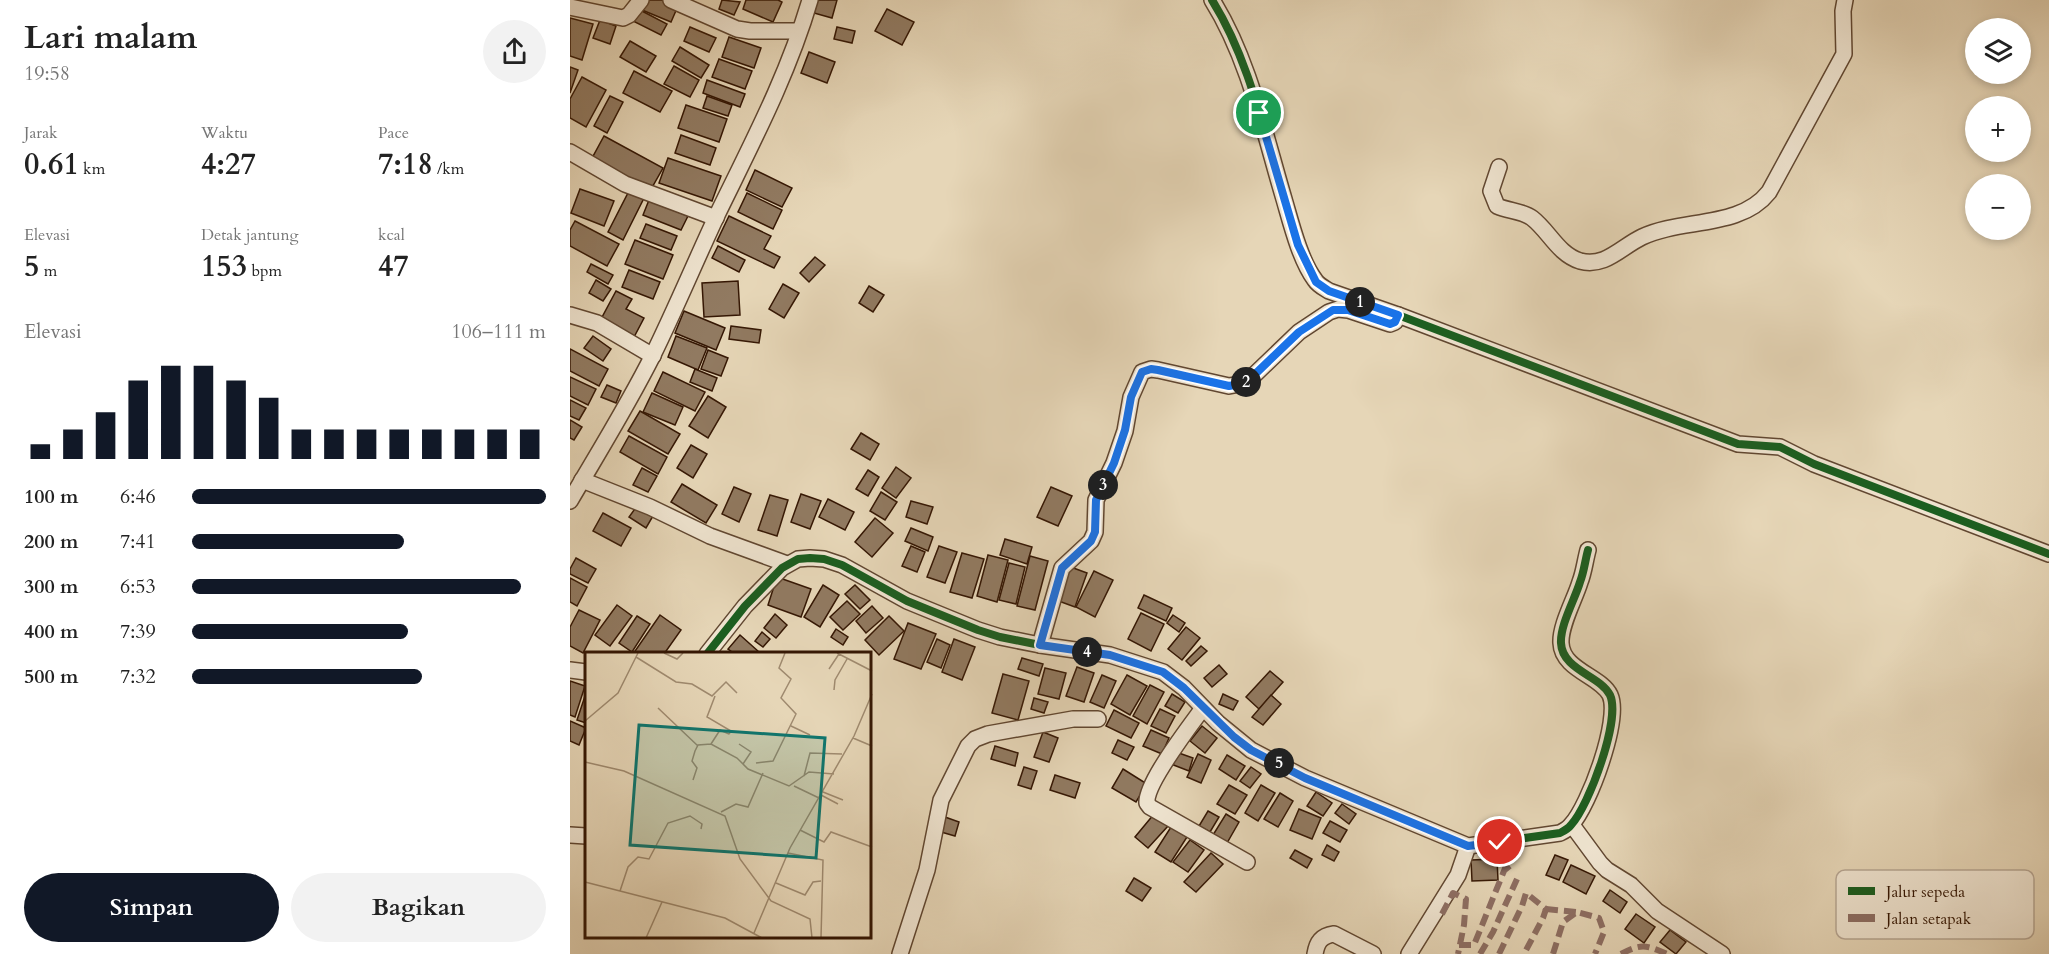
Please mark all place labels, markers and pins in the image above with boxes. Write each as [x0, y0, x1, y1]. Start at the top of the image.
pin [1233, 87, 1284, 138]
pin: 1 [1345, 287, 1375, 317]
pin: 2 [1231, 367, 1261, 397]
pin: 3 [1088, 470, 1118, 500]
pin: 4 [1072, 637, 1102, 667]
pin: 5 [1264, 748, 1294, 778]
pin [1474, 816, 1525, 867]

